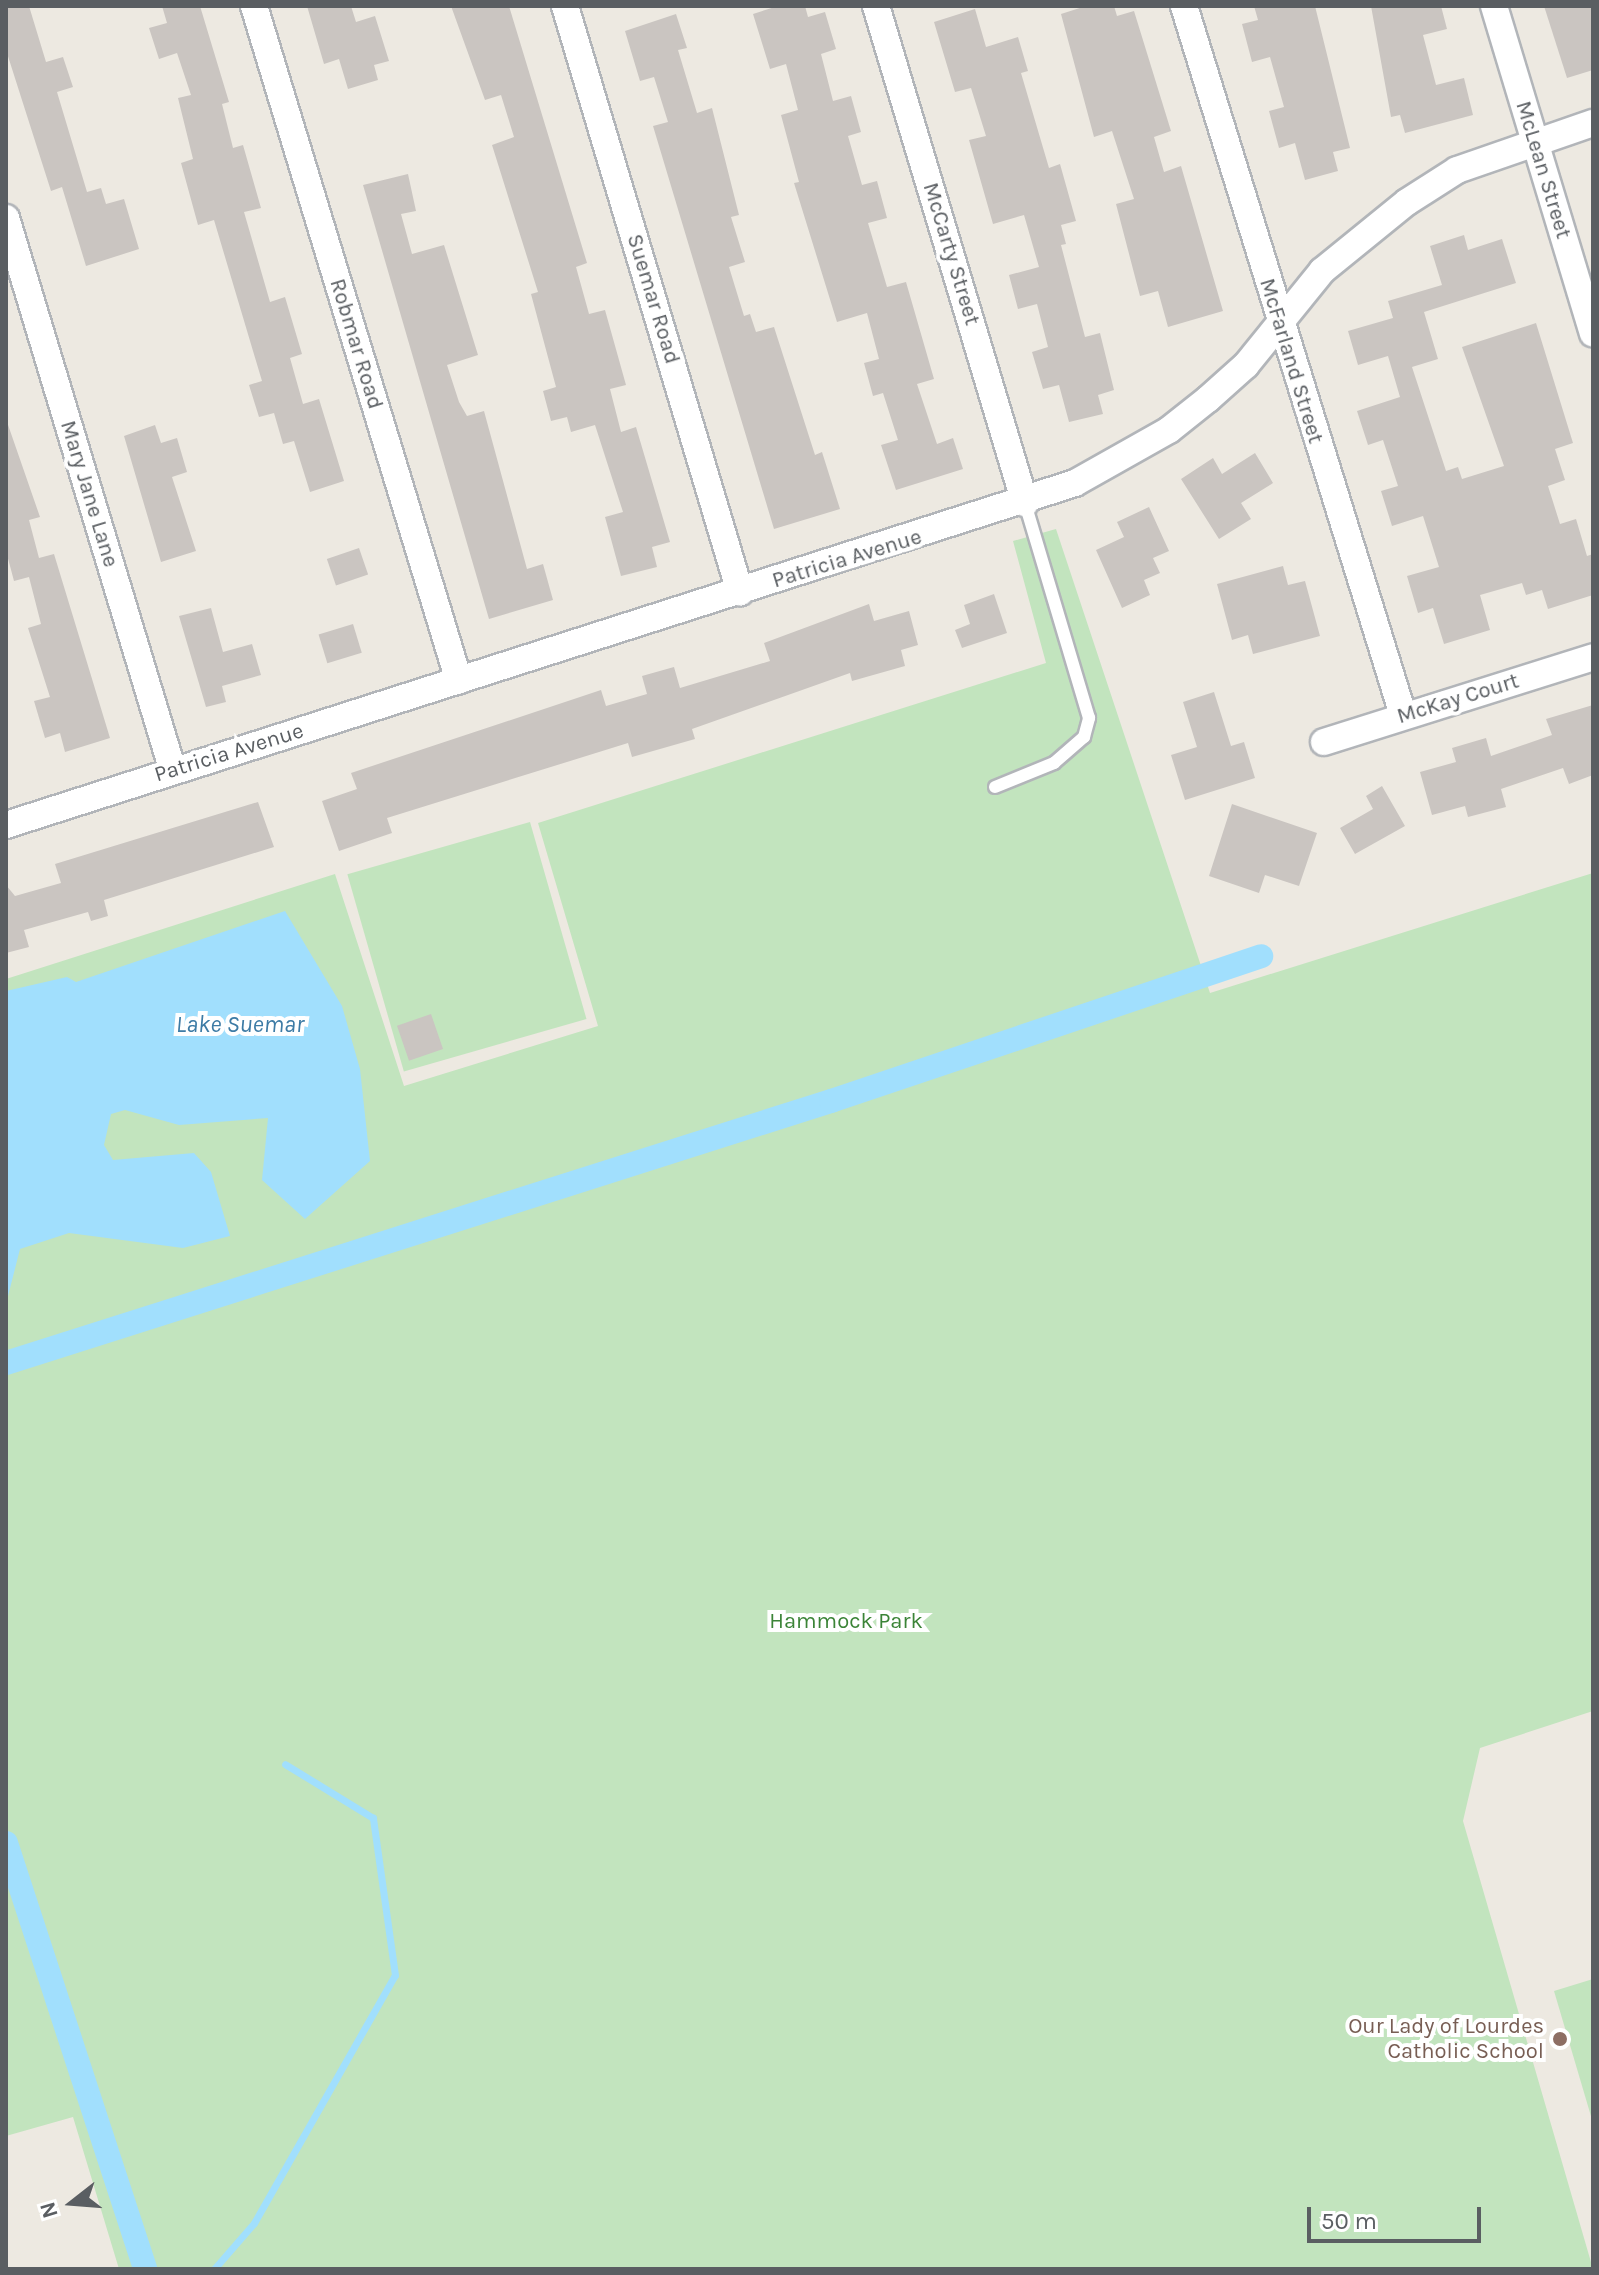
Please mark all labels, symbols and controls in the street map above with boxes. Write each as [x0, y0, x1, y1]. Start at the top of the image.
street label: McLean Street [1510, 98, 1576, 242]
street label: McCarty Street [917, 180, 985, 328]
street label: Suemar Road [621, 231, 685, 367]
street label: McFarland Street [1253, 275, 1329, 447]
street label: Robmar Road [324, 276, 388, 412]
street label: Mary Jane Lane [54, 417, 124, 571]
street label: Patricia Avenue [769, 524, 925, 594]
street label: McKay Court [1394, 668, 1522, 730]
street label: Patricia Avenue [151, 718, 307, 788]
water label: Lake Suemar [176, 1011, 304, 1039]
park label: Hammock Park [769, 1609, 923, 1635]
place label: Our Lady of Lourdes Catholic School [1348, 2013, 1544, 2064]
marker: Our Lady of Lourdes Catholic School [1551, 2030, 1569, 2048]
north arrow [32, 2163, 112, 2243]
scale bar [1311, 2191, 1485, 2241]
text: N [34, 2199, 64, 2221]
text: 50 m [1321, 2207, 1377, 2235]

